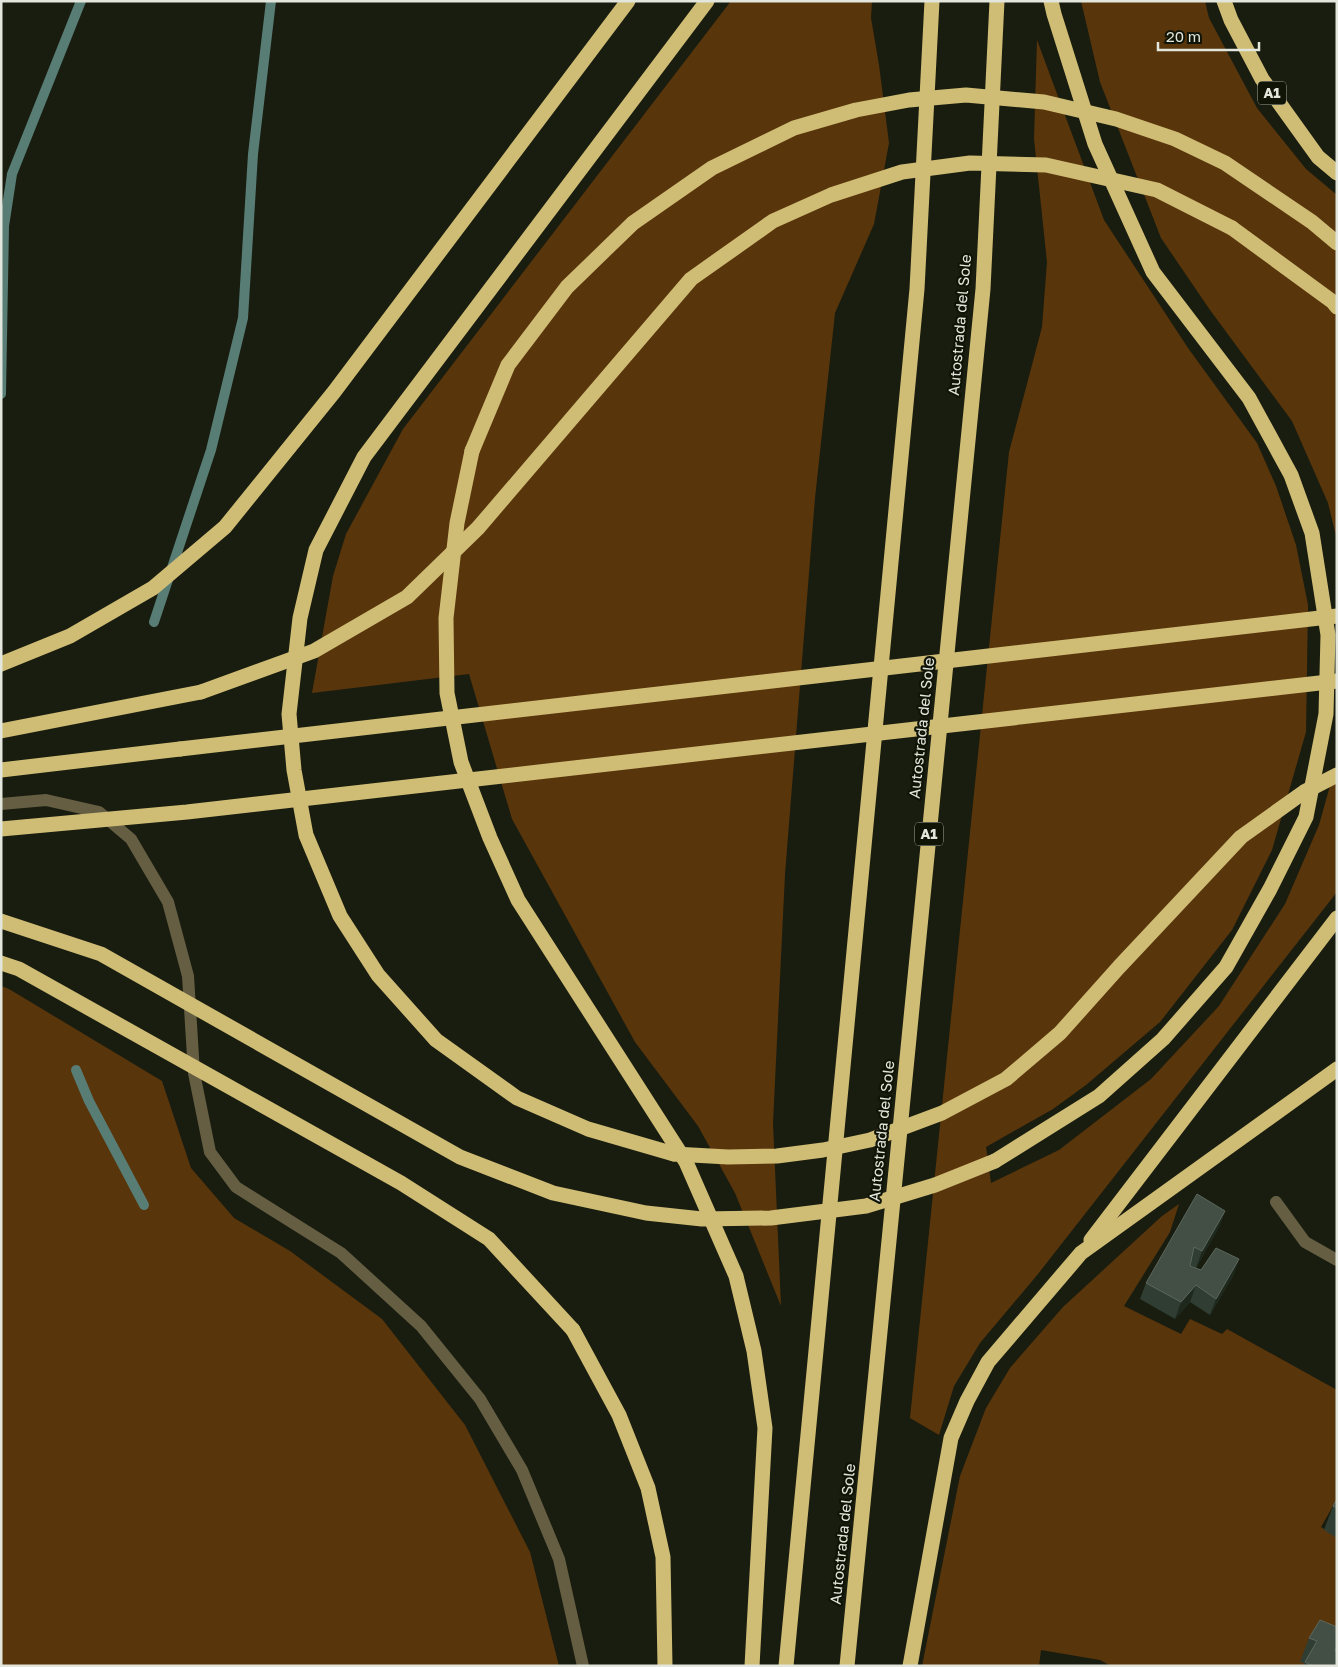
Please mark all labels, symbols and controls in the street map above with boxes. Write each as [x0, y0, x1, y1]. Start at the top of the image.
scale bar [1158, 20, 1259, 52]
text: 20 m [1166, 27, 1201, 45]
road number: A1 [1258, 82, 1286, 105]
street label: Autostrada del Sole [944, 253, 974, 396]
street label: Autostrada del Sole [905, 656, 937, 799]
road number: A1 [915, 822, 943, 846]
street label: Autostrada del Sole [865, 1059, 897, 1202]
street label: Autostrada del Sole [826, 1462, 858, 1605]

